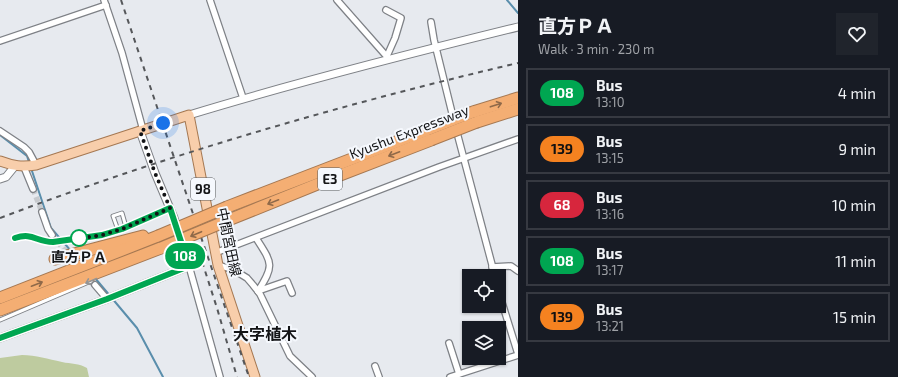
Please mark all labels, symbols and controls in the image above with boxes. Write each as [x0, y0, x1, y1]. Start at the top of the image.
button: heart [836, 13, 878, 55]
text: 直方ＰＡ [538, 14, 614, 37]
text: Walk · 3 min · 230 m [538, 41, 654, 57]
text: Bus [596, 76, 622, 94]
text: 108 [550, 84, 574, 101]
text: 4 min [838, 84, 876, 102]
text: 13:10 [596, 94, 624, 110]
street label: Kyushu Expressway [347, 101, 472, 162]
one-way arrow [489, 101, 502, 108]
your location [153, 113, 173, 133]
text: Bus [596, 132, 622, 150]
text: 139 [551, 140, 573, 157]
text: 9 min [838, 140, 876, 158]
text: 13:15 [596, 150, 624, 166]
one-way arrow [389, 151, 401, 159]
road number: E3 [318, 168, 342, 190]
road number: 98 [191, 178, 215, 200]
text: Bus [596, 188, 622, 206]
text: 68 [554, 196, 570, 213]
text: 10 min [832, 196, 876, 214]
one-way arrow [268, 199, 280, 206]
street label: 中間宮田線 [214, 206, 245, 278]
text: 13:16 [596, 206, 624, 222]
marker: 直方ＰＡ [70, 229, 88, 247]
one-way arrow [190, 230, 202, 238]
line badge: 108 [162, 243, 208, 269]
text: Bus [596, 244, 622, 262]
text: 108 [173, 247, 197, 264]
place label: 直方ＰＡ [51, 248, 107, 265]
text: 108 [550, 252, 574, 269]
text: 11 min [835, 252, 876, 270]
text: 13:17 [596, 262, 623, 278]
map controls [462, 269, 506, 365]
button: locate [462, 269, 506, 313]
one-way arrow [86, 277, 98, 285]
one-way arrow [30, 280, 42, 288]
text: Bus [596, 300, 622, 318]
text: 139 [551, 308, 573, 325]
text: 15 min [833, 308, 876, 326]
text: 13:21 [596, 318, 624, 334]
button: layers [462, 321, 506, 365]
district label: 大字植木 [233, 324, 297, 343]

